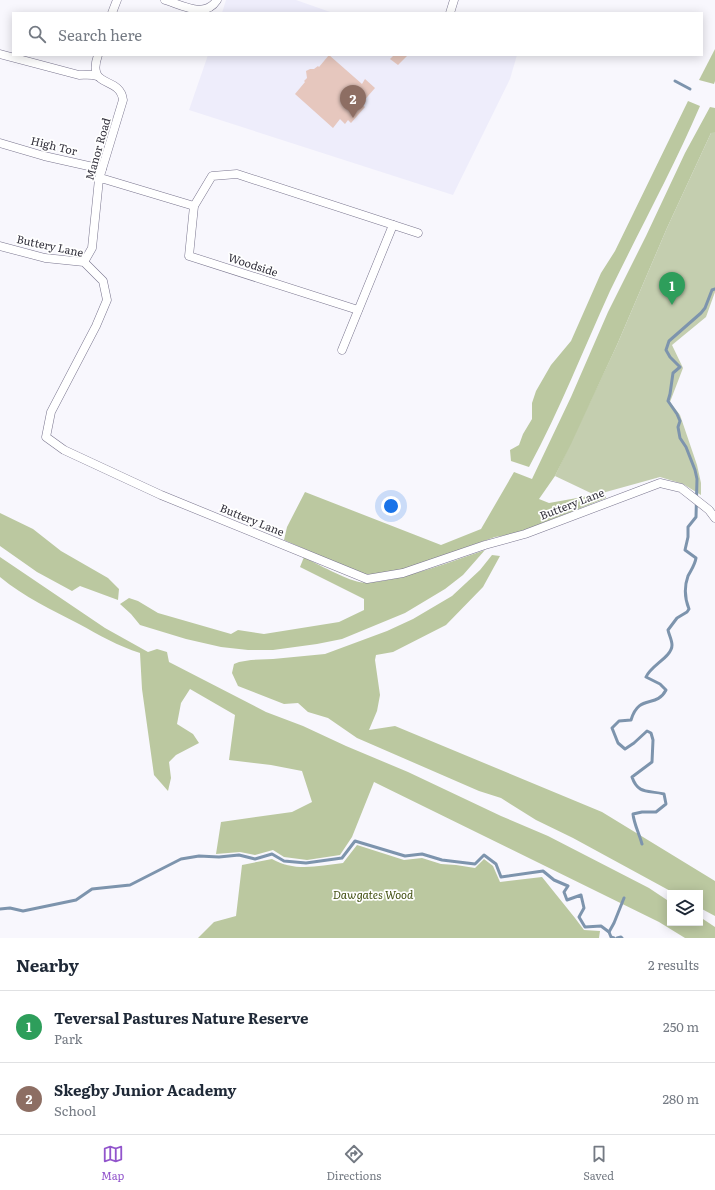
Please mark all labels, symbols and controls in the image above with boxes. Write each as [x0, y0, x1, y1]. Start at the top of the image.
search box [12, 12, 703, 56]
icon: search [26, 23, 48, 45]
text: Search here [58, 23, 142, 46]
pin: 2 [340, 85, 366, 118]
street label: Manor Road [80, 115, 114, 182]
street label: High Tor [29, 132, 80, 159]
street label: Buttery Lane [15, 230, 85, 260]
street label: Woodside [226, 248, 281, 280]
pin: 1 [659, 272, 685, 305]
street label: Buttery Lane [537, 483, 606, 523]
your location [381, 496, 401, 516]
street label: Buttery Lane [218, 499, 287, 539]
park label: Dawgates Wood [333, 886, 414, 902]
map controls [667, 890, 703, 926]
button: layers [667, 890, 703, 926]
text: Nearby [16, 952, 79, 977]
text: 2 results [648, 955, 699, 974]
text: Teversal Pastures Nature Reserve [54, 1006, 309, 1029]
text: 1 [26, 1017, 32, 1036]
text: 250 m [663, 1017, 699, 1036]
text: Park [54, 1029, 83, 1048]
text: Skegby Junior Academy [54, 1078, 236, 1101]
text: 2 [26, 1089, 32, 1108]
text: 280 m [663, 1089, 699, 1108]
text: School [54, 1101, 96, 1120]
tab: Map [101, 1143, 124, 1183]
tab: Directions [326, 1143, 381, 1183]
tab: Saved [583, 1143, 614, 1183]

